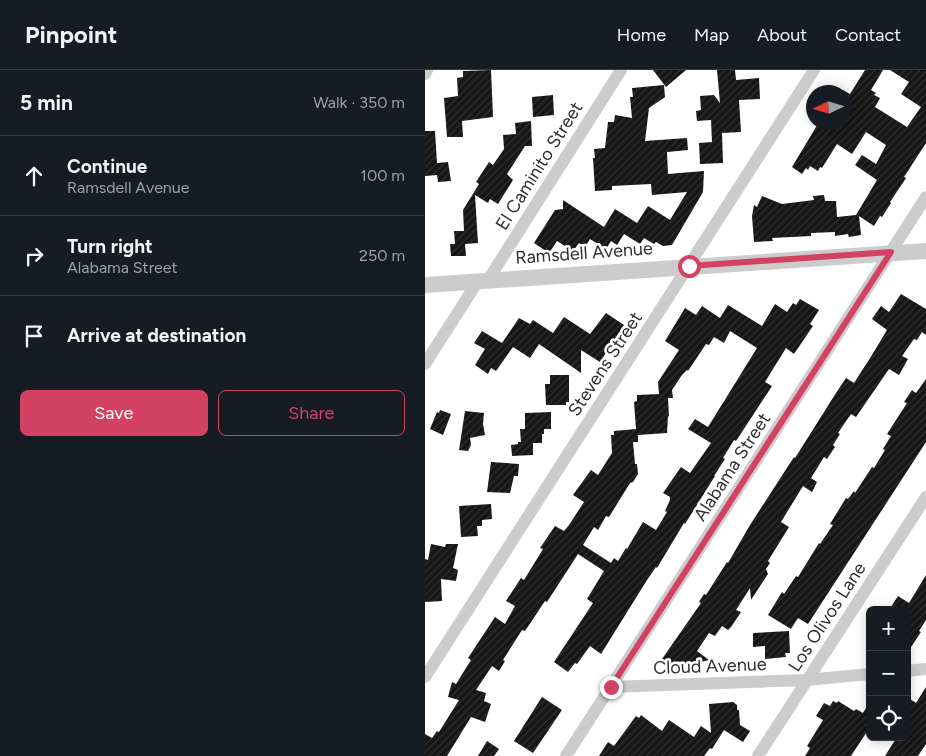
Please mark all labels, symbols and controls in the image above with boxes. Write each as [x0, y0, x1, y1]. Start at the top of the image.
text: Pinpoint [25, 20, 117, 49]
text: Home [617, 24, 666, 46]
text: Map [694, 24, 729, 46]
text: About [757, 24, 807, 46]
text: Contact [835, 24, 901, 46]
north arrow [806, 85, 851, 130]
text: 5 min [20, 90, 73, 115]
text: Walk · 350 m [313, 93, 405, 112]
street label: El Caminito Street [491, 98, 587, 234]
text: Continue [67, 155, 147, 178]
icon: ahead [20, 162, 48, 190]
text: 100 m [360, 166, 405, 185]
text: Ramsdell Avenue [67, 178, 189, 197]
text: Turn right [67, 235, 153, 258]
street label: Ramsdell Avenue [515, 237, 654, 269]
icon: right [20, 242, 48, 270]
text: 250 m [359, 246, 405, 265]
route start [678, 255, 701, 278]
text: Alabama Street [67, 258, 178, 277]
street label: Stevens Street [563, 308, 647, 420]
icon: arrive [20, 322, 48, 350]
text: Arrive at destination [67, 324, 246, 347]
button: Save [20, 390, 208, 436]
button: Share [218, 390, 405, 436]
street label: Alabama Street [689, 409, 775, 525]
street label: Los Olivos Lane [784, 558, 871, 676]
map controls [866, 606, 911, 741]
button: + [866, 606, 911, 651]
button: − [866, 651, 911, 696]
street label: Cloud Avenue [653, 653, 767, 679]
route end [600, 676, 623, 699]
button: locate [866, 696, 911, 741]

